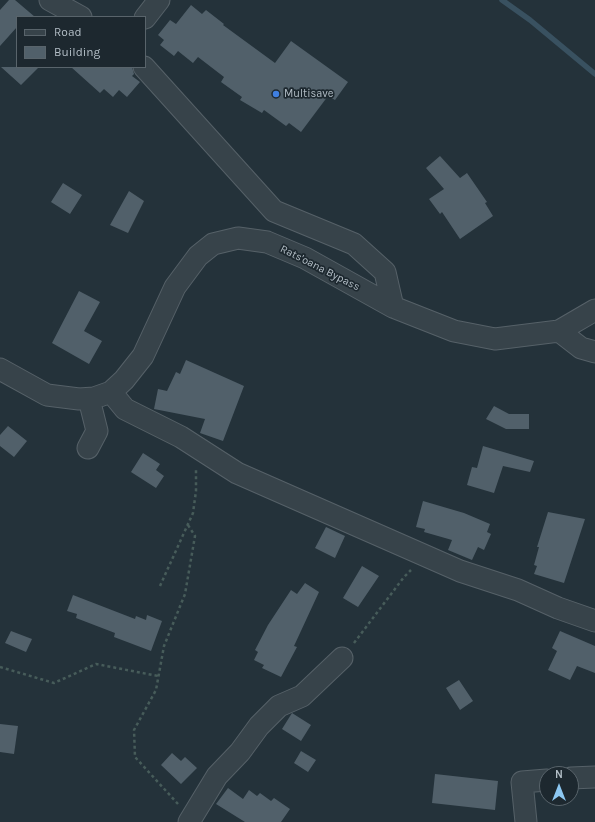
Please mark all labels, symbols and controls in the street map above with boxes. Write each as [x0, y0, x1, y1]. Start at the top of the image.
legend [16, 16, 146, 68]
text: Road [54, 25, 82, 39]
text: Building [54, 45, 100, 59]
place label: Multisave [284, 87, 333, 101]
marker: Multisave [271, 89, 281, 99]
street label: Rats'oana Bypass [278, 242, 362, 294]
north arrow [539, 766, 579, 806]
text: N [555, 768, 563, 781]

